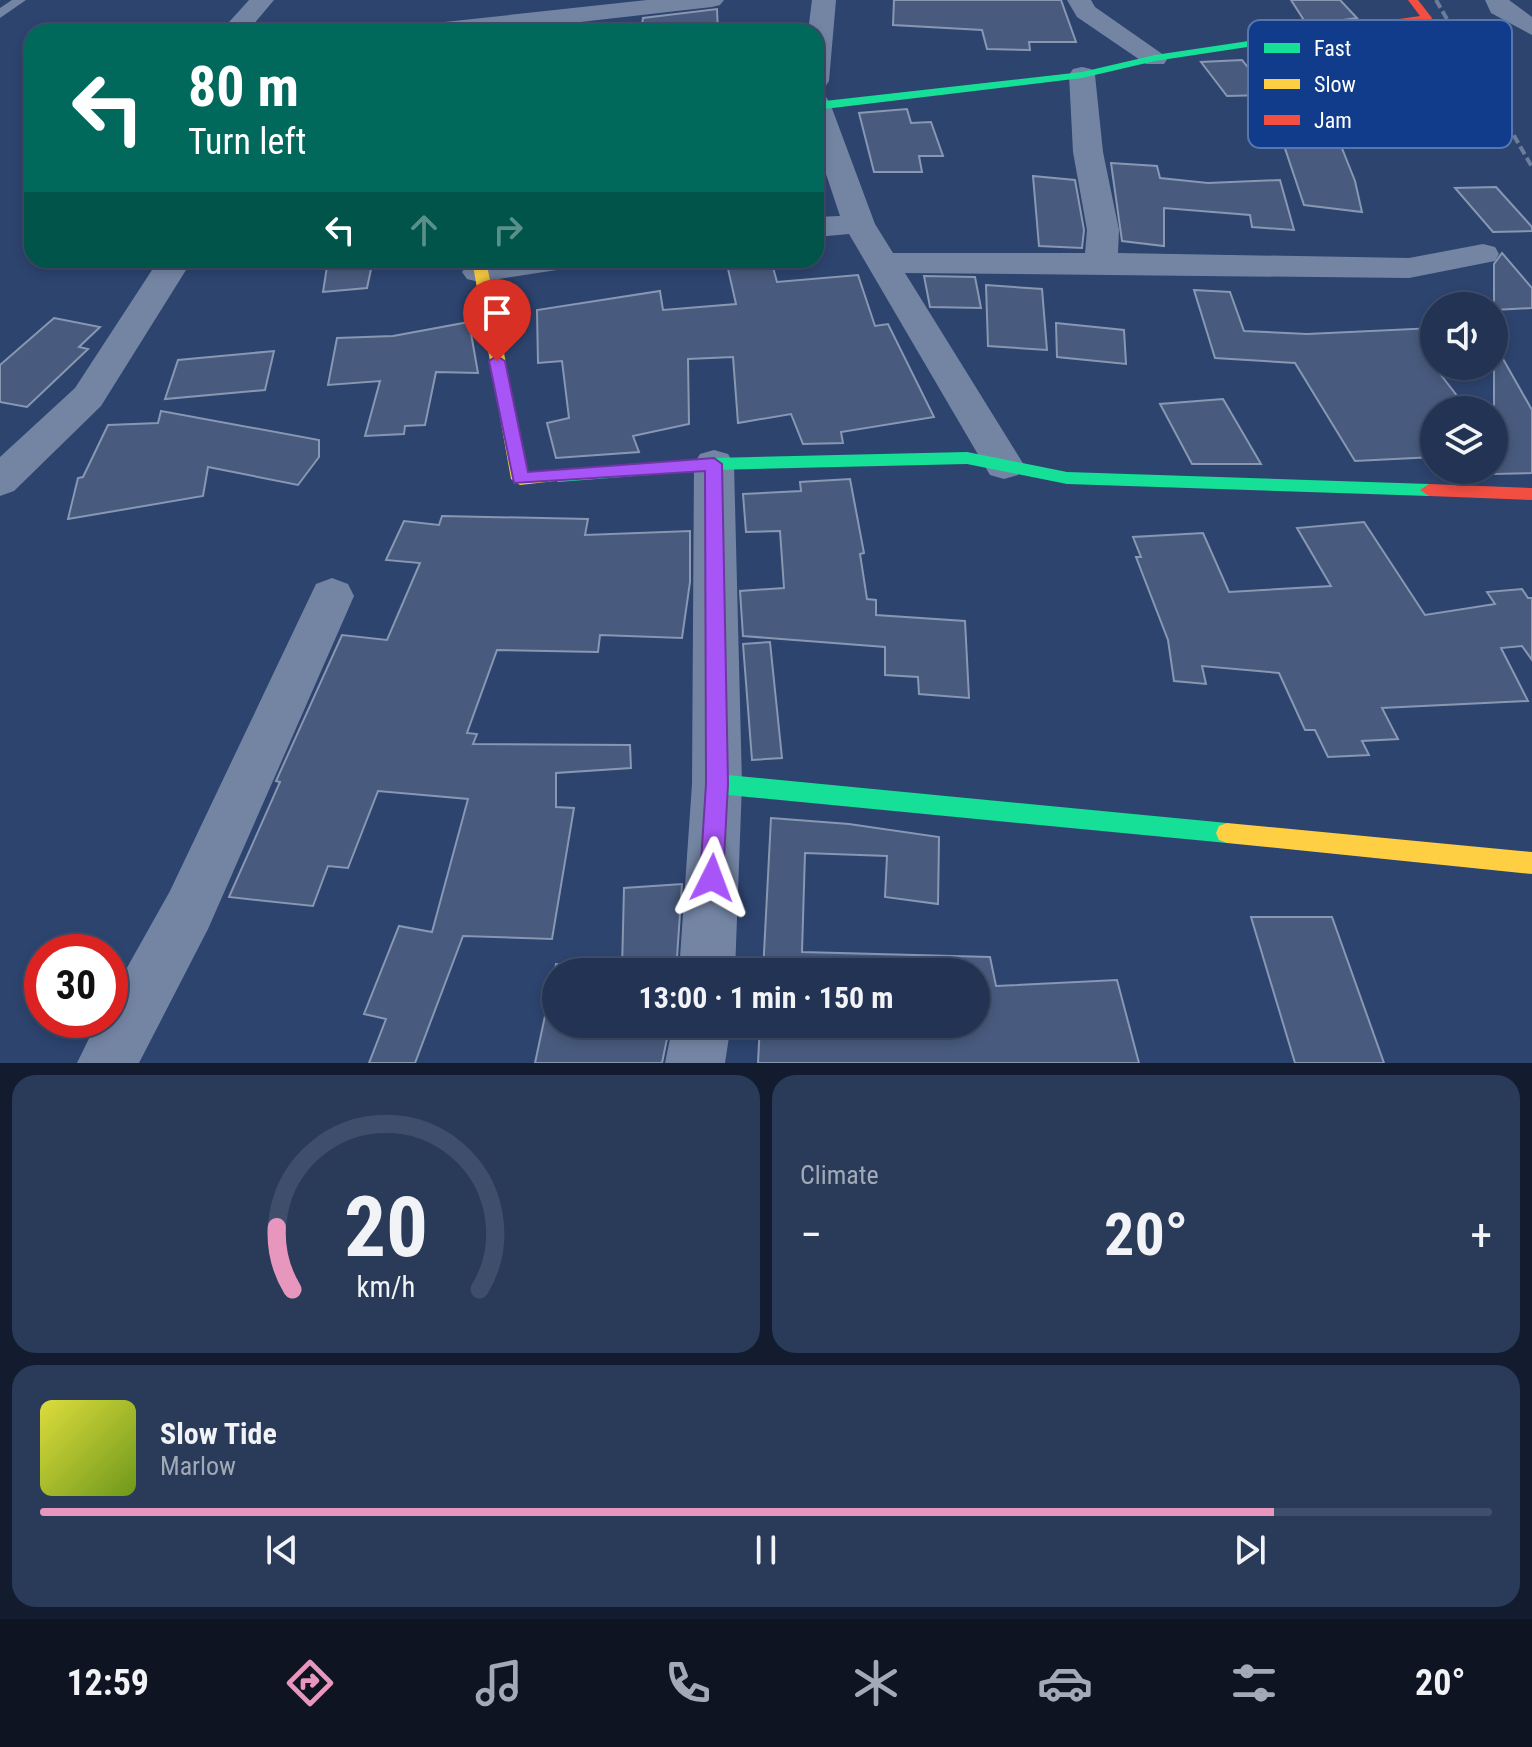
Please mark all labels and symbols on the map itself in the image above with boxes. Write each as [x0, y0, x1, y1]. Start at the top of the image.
legend [1248, 20, 1512, 148]
text: Fast [1314, 36, 1351, 61]
text: Slow [1314, 72, 1356, 97]
text: Jam [1314, 108, 1352, 133]
pin [463, 279, 531, 361]
position arrow [670, 836, 754, 920]
speed limit sign: 30 [24, 934, 128, 1038]

